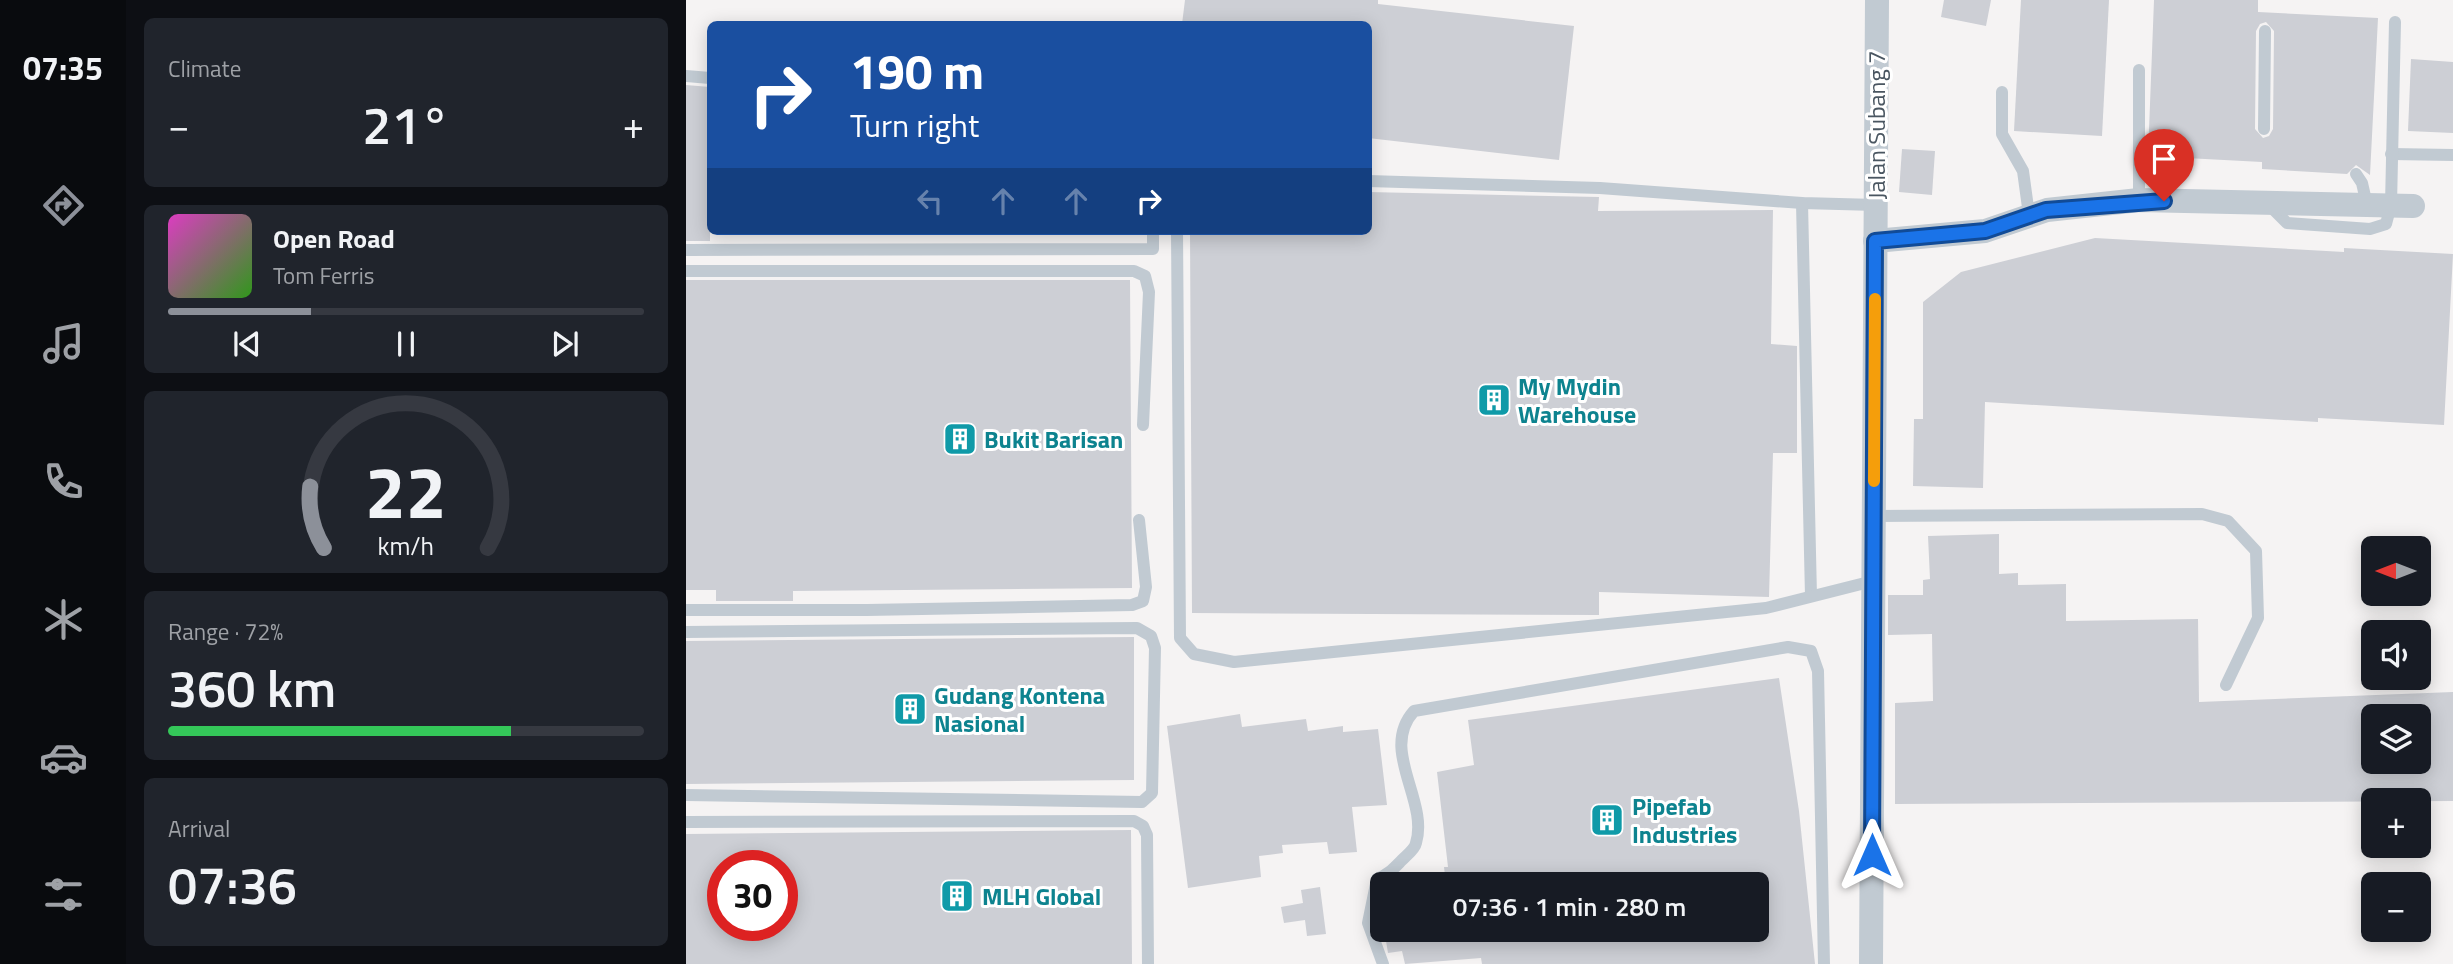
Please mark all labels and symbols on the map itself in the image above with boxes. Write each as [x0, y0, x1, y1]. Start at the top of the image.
street label: Jalan Subang 7 [1858, 50, 1894, 200]
pin [2134, 129, 2194, 201]
place label: My Mydin Warehouse [1518, 368, 1636, 432]
building icon: My Mydin Warehouse [1475, 381, 1513, 419]
building icon: Bukit Barisan [941, 420, 979, 458]
place label: Bukit Barisan [984, 421, 1123, 457]
north arrow [2361, 536, 2431, 606]
place label: Gudang Kontena Nasional [934, 677, 1105, 741]
building icon: Gudang Kontena Nasional [891, 690, 929, 728]
place label: Pipefab Industries [1632, 788, 1737, 852]
building icon: Pipefab Industries [1588, 801, 1626, 839]
position arrow [1835, 818, 1909, 892]
speed limit sign: 30 [707, 850, 798, 941]
building icon: MLH Global [938, 877, 976, 915]
place label: MLH Global [982, 878, 1101, 914]

